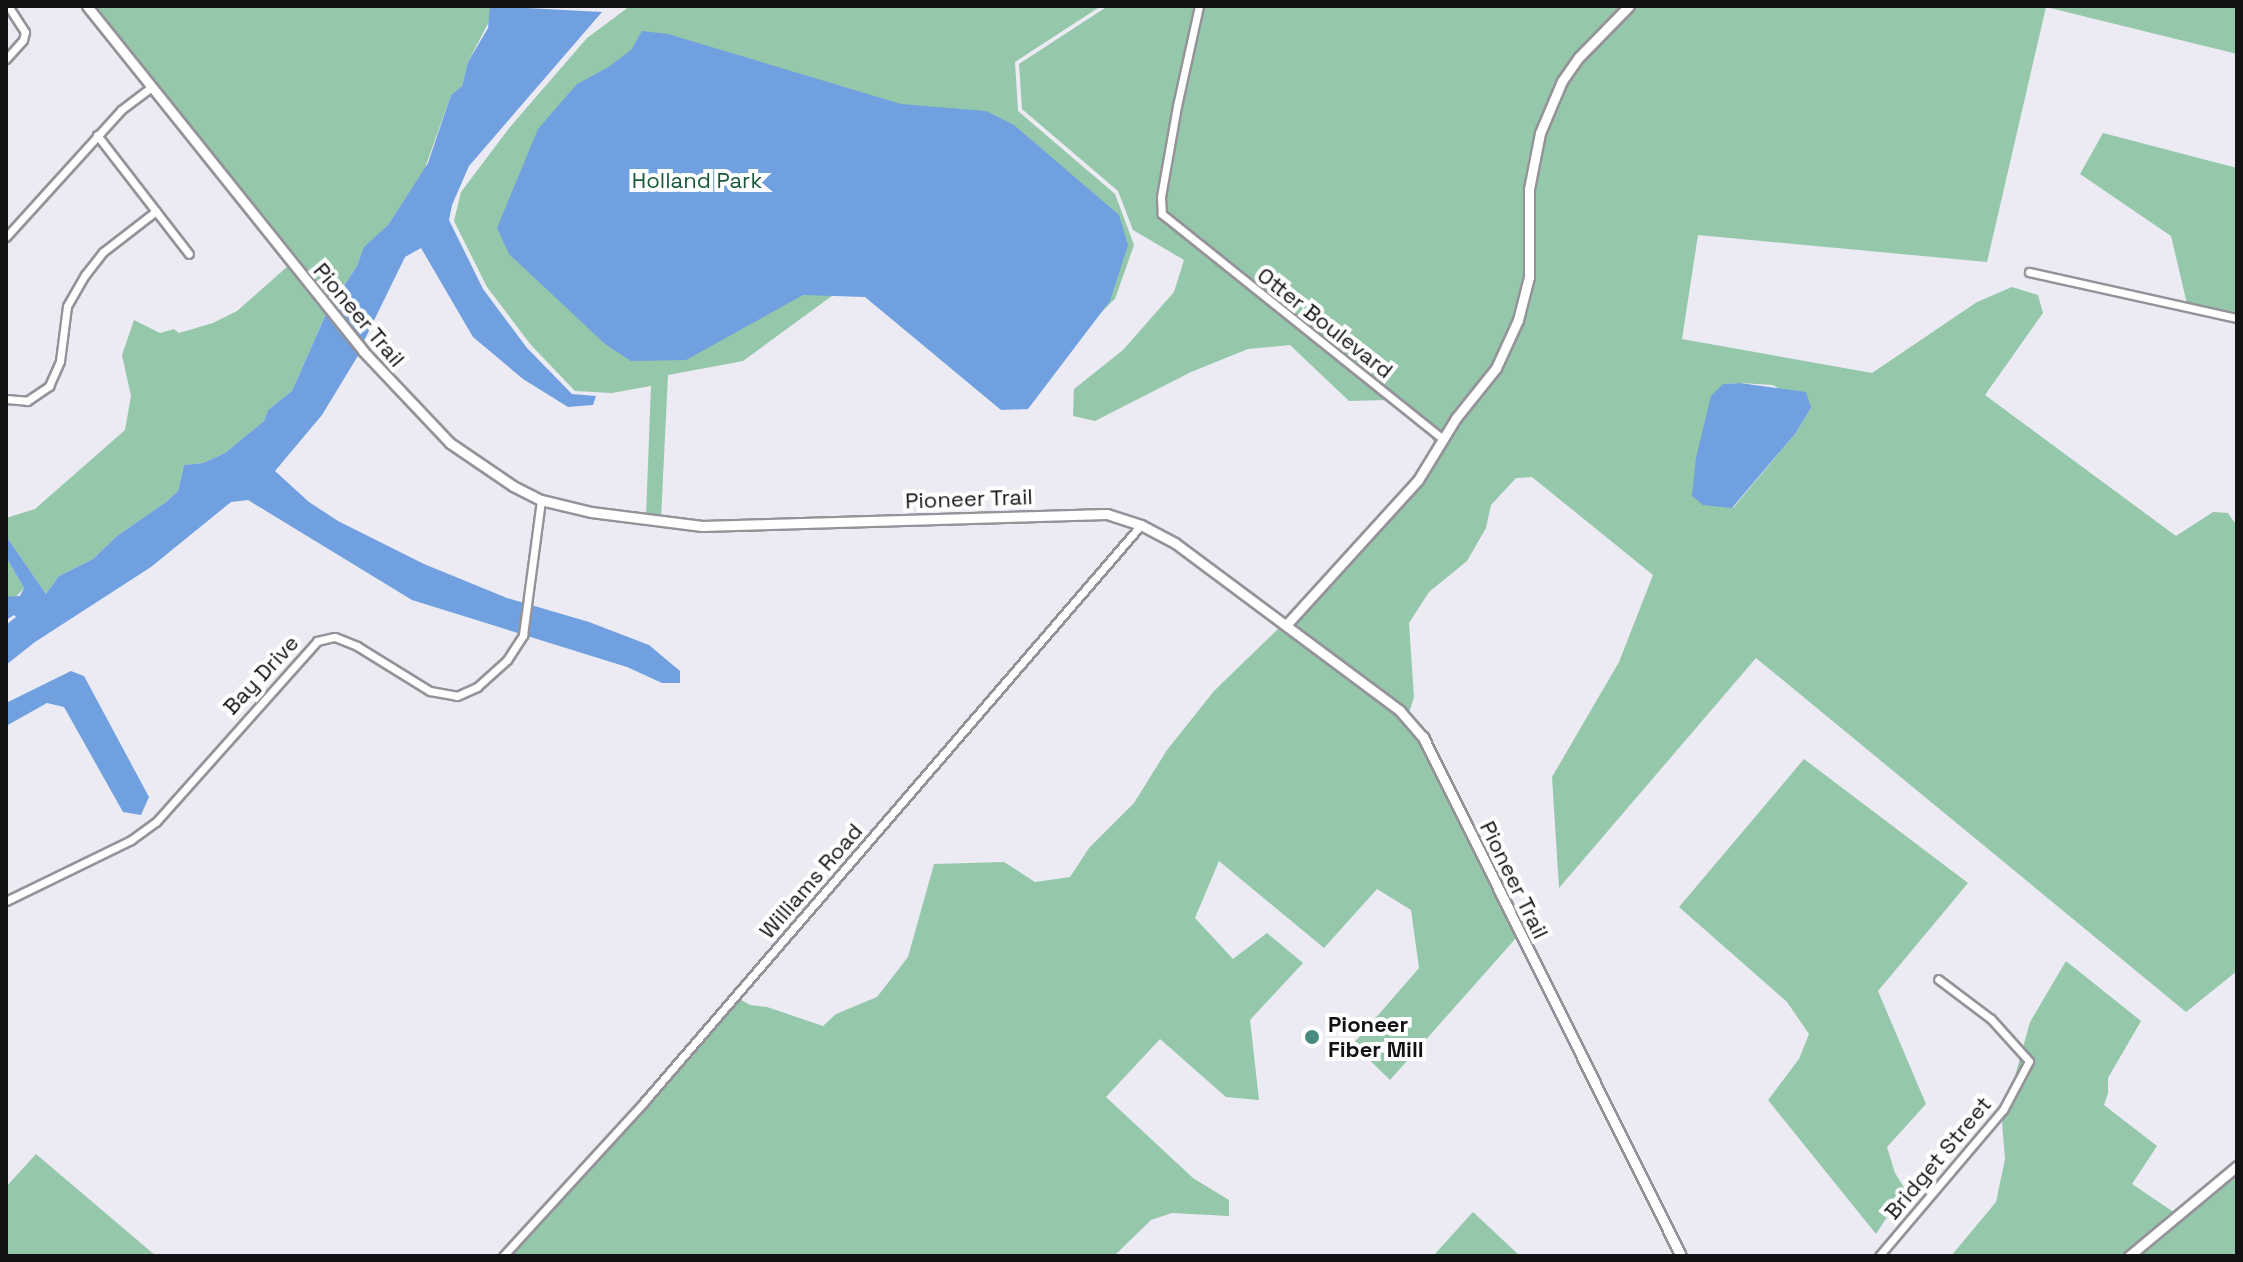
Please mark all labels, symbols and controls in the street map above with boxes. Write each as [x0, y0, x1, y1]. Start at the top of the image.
park label: Holland Park [632, 168, 762, 194]
street label: Pioneer Trail [308, 257, 410, 373]
street label: Otter Boulevard [1252, 262, 1398, 384]
street label: Pioneer Trail [904, 484, 1034, 514]
street label: Bay Drive [218, 630, 304, 720]
street label: Pioneer Trail [1474, 817, 1554, 943]
street label: Williams Road [754, 818, 868, 944]
place label: Pioneer Fiber Mill [1328, 1011, 1424, 1062]
marker: Pioneer Fiber Mill [1303, 1028, 1321, 1046]
street label: Bridget Street [1879, 1091, 1997, 1225]

